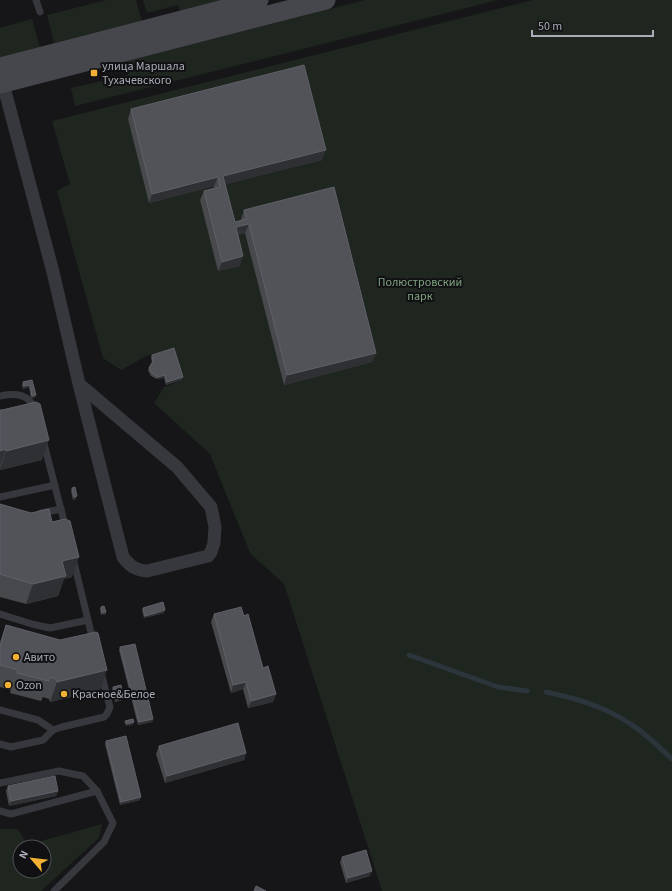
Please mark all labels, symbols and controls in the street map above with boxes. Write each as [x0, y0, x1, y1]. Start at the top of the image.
scale bar [532, 12, 653, 38]
text: 50 m [538, 18, 562, 35]
place label: улица Маршала Тухачевского [102, 58, 185, 89]
marker: улица Маршала Тухачевского [89, 68, 99, 78]
park label: Полюстровский парк [378, 274, 462, 305]
place label: Авито [24, 649, 55, 666]
marker: Авито [11, 652, 21, 662]
place label: Ozon [16, 677, 42, 694]
marker: Ozon [3, 680, 13, 690]
place label: Красное&Белое [72, 686, 155, 703]
marker: Красное&Белое [59, 689, 69, 699]
north arrow [12, 839, 52, 879]
text: N [15, 848, 32, 861]

